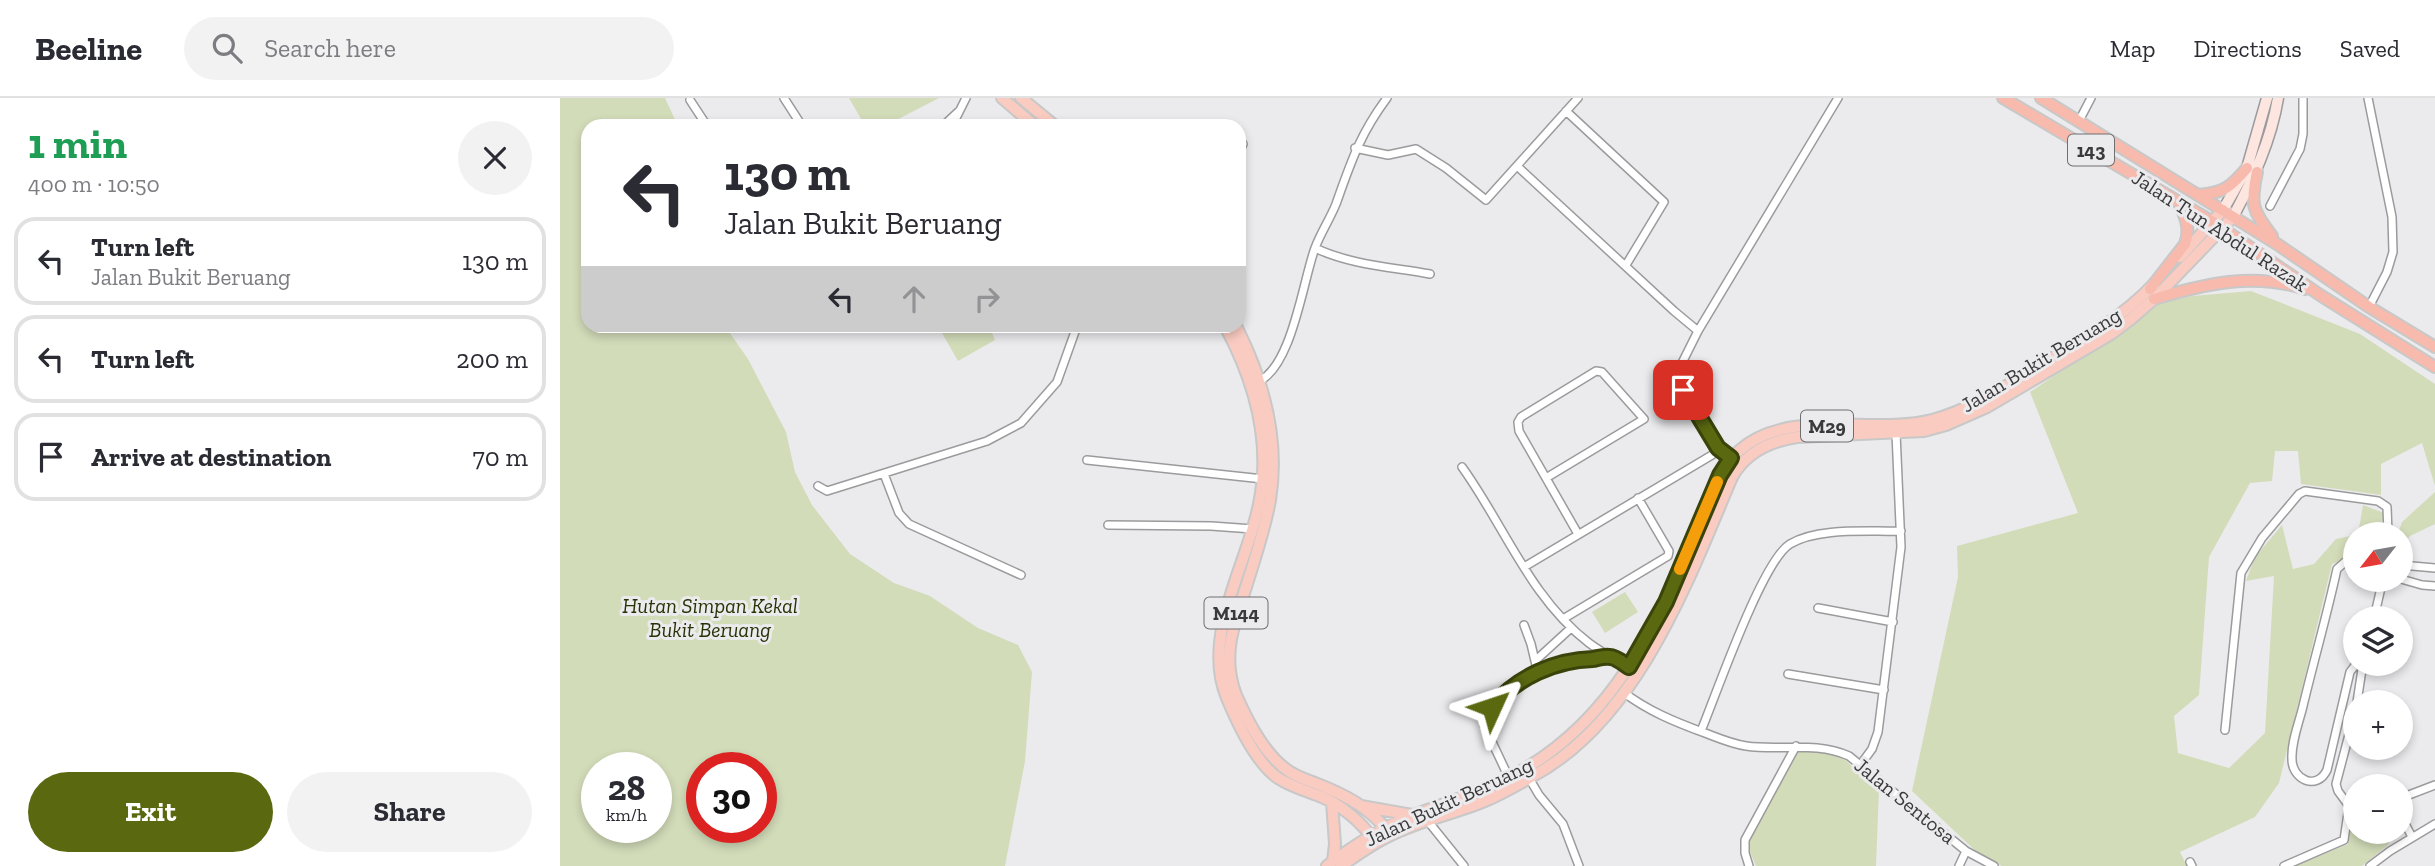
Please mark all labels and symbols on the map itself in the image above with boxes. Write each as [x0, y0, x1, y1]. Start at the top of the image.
road number: 143 [2068, 134, 2114, 166]
street label: Jalan Tun Abdul Razak [2128, 164, 2313, 297]
street label: Jalan Bukit Beruang [1956, 302, 2126, 417]
pin [1653, 360, 1713, 420]
road number: M29 [1801, 410, 1853, 442]
north arrow [2343, 522, 2413, 592]
park label: Hutan Simpan Kekal Bukit Beruang [622, 593, 798, 642]
road number: M144 [1204, 598, 1268, 628]
position arrow [1455, 670, 1529, 744]
street label: Jalan Bukit Beruang [1361, 751, 1537, 851]
speed limit sign: 30 [686, 752, 777, 843]
street label: Jalan Sentosa [1850, 752, 1961, 849]

